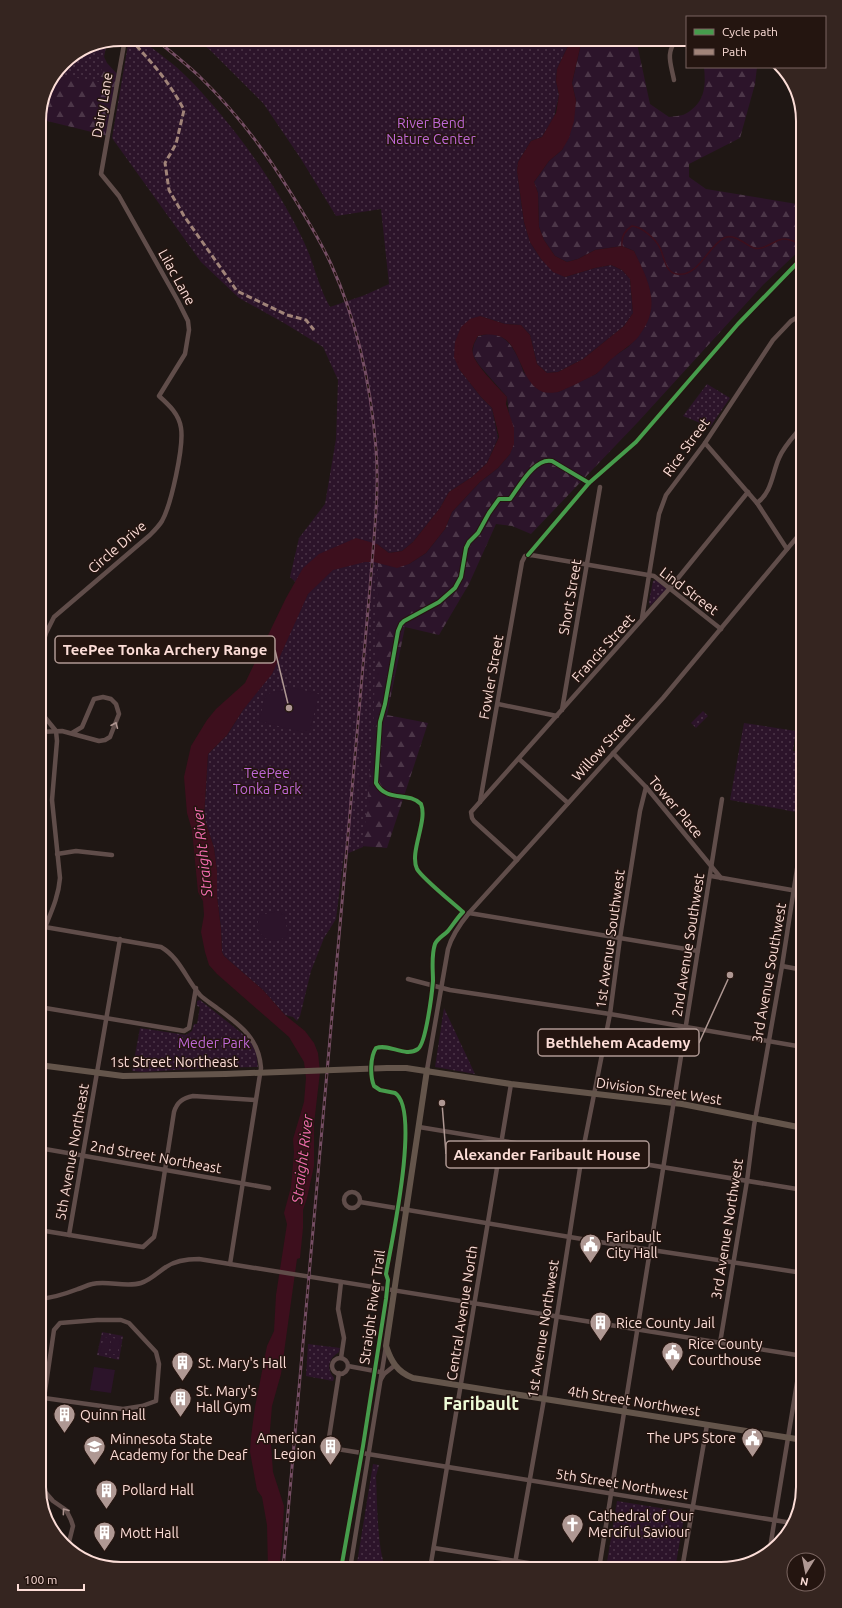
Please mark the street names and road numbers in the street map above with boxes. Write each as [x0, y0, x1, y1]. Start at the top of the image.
street label: Dairy Lane [88, 71, 116, 139]
street label: Lilac Lane [155, 246, 199, 308]
street label: Rice Street [659, 414, 713, 479]
street label: Circle Drive [85, 518, 149, 576]
street label: Short Street [555, 557, 585, 636]
street label: Lind Street [657, 564, 722, 618]
street label: Francis Street [568, 610, 638, 685]
street label: Fowler Street [476, 633, 506, 720]
street label: Willow Street [569, 710, 638, 784]
street label: Tower Place [645, 773, 707, 841]
street label: 1st Avenue Southwest [592, 868, 628, 1010]
street label: 2nd Avenue Southwest [669, 872, 707, 1018]
street label: 3rd Avenue Southwest [749, 901, 789, 1044]
street label: 1st Street Northeast [110, 1054, 239, 1070]
street label: Division Street West [595, 1074, 723, 1108]
street label: 5th Avenue Northeast [52, 1082, 92, 1222]
street label: 2nd Street Northeast [89, 1138, 223, 1177]
street label: 3rd Avenue Northwest [708, 1157, 746, 1300]
street label: Central Avenue North [443, 1244, 481, 1382]
street label: Straight River Trail [356, 1248, 388, 1365]
street label: 1st Avenue Northwest [524, 1258, 562, 1399]
street label: 4th Street Northwest [567, 1383, 702, 1419]
street label: 5th Street Northwest [555, 1466, 690, 1502]

